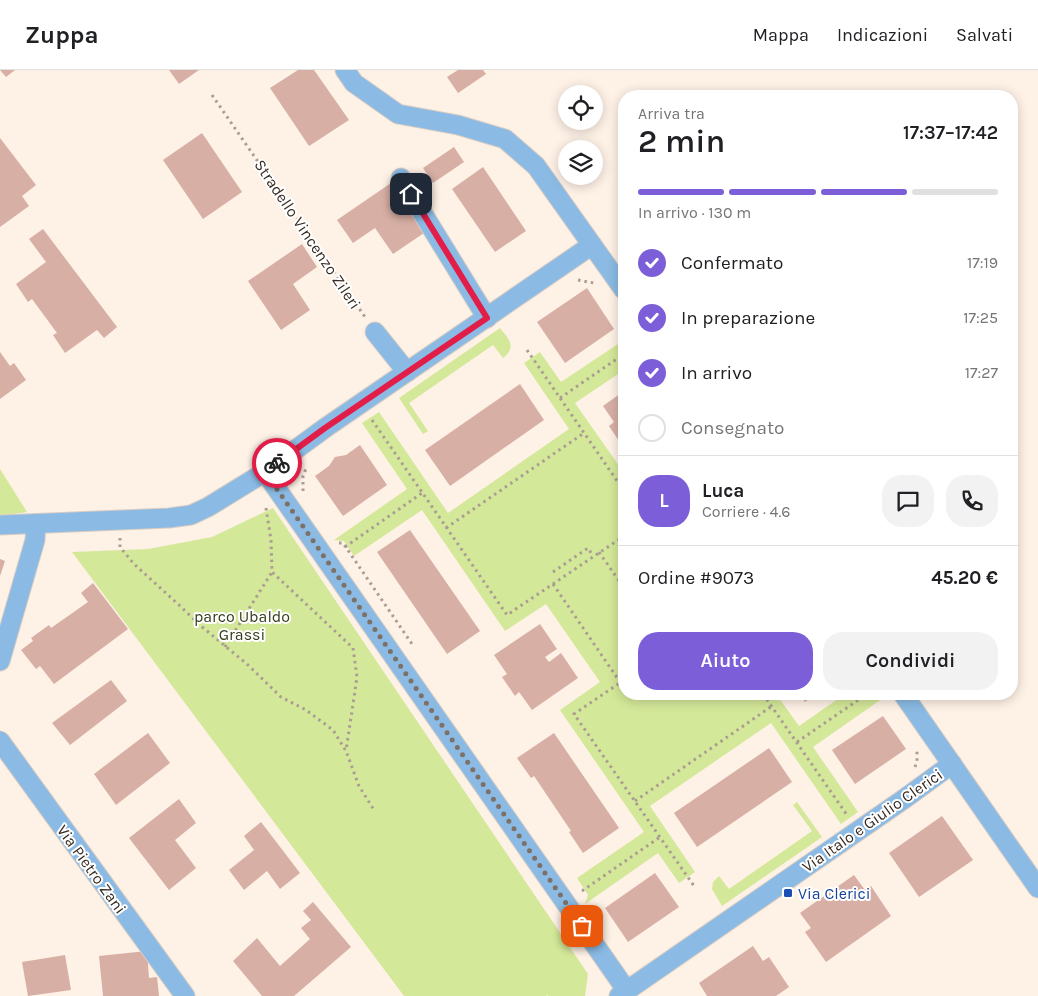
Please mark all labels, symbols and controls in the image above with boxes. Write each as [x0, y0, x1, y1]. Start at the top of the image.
text: Zuppa [25, 21, 98, 49]
text: Mappa [753, 24, 809, 46]
text: Indicazioni [837, 24, 928, 46]
text: Salvati [956, 24, 1013, 46]
map controls [558, 85, 603, 185]
button: locate [558, 85, 603, 130]
text: Arriva tra [638, 104, 705, 123]
text: 17:37–17:42 [903, 122, 998, 144]
text: 2 min [638, 123, 725, 160]
button: layers [558, 140, 603, 185]
street label: Stradello Vincenzo Zileri [250, 156, 365, 313]
pin [390, 173, 432, 215]
icon: home [397, 180, 425, 208]
text: In arrivo · 130 m [638, 203, 751, 222]
icon: check [638, 249, 666, 277]
text: Confermato [681, 252, 783, 274]
text: 17:19 [967, 253, 998, 272]
icon: check [638, 304, 666, 332]
text: In preparazione [681, 307, 815, 329]
text: 17:25 [963, 308, 998, 327]
icon: check [638, 359, 666, 387]
text: In arrivo [681, 362, 752, 384]
text: 17:27 [965, 363, 998, 382]
text: Consegnato [681, 417, 784, 439]
courier [252, 438, 302, 488]
icon: bike [263, 449, 291, 477]
button: chat [882, 475, 934, 527]
button: phone [946, 475, 998, 527]
text: Luca [702, 480, 744, 502]
text: L [659, 490, 669, 512]
text: Corriere · 4.6 [702, 502, 791, 521]
text: Ordine #9073 [638, 567, 754, 589]
text: 45.20 € [931, 567, 998, 589]
park label: parco Ubaldo Grassi [194, 607, 290, 644]
button: Aiuto [638, 632, 813, 690]
button: Condividi [823, 632, 998, 690]
street label: Via Italo e Giulio Clerici [798, 765, 946, 876]
street label: Via Pietro Zani [53, 821, 130, 917]
place label: Via Clerici [798, 884, 870, 903]
marker: Via Clerici [782, 887, 794, 899]
pin [561, 905, 603, 947]
icon: bag [568, 912, 596, 940]

